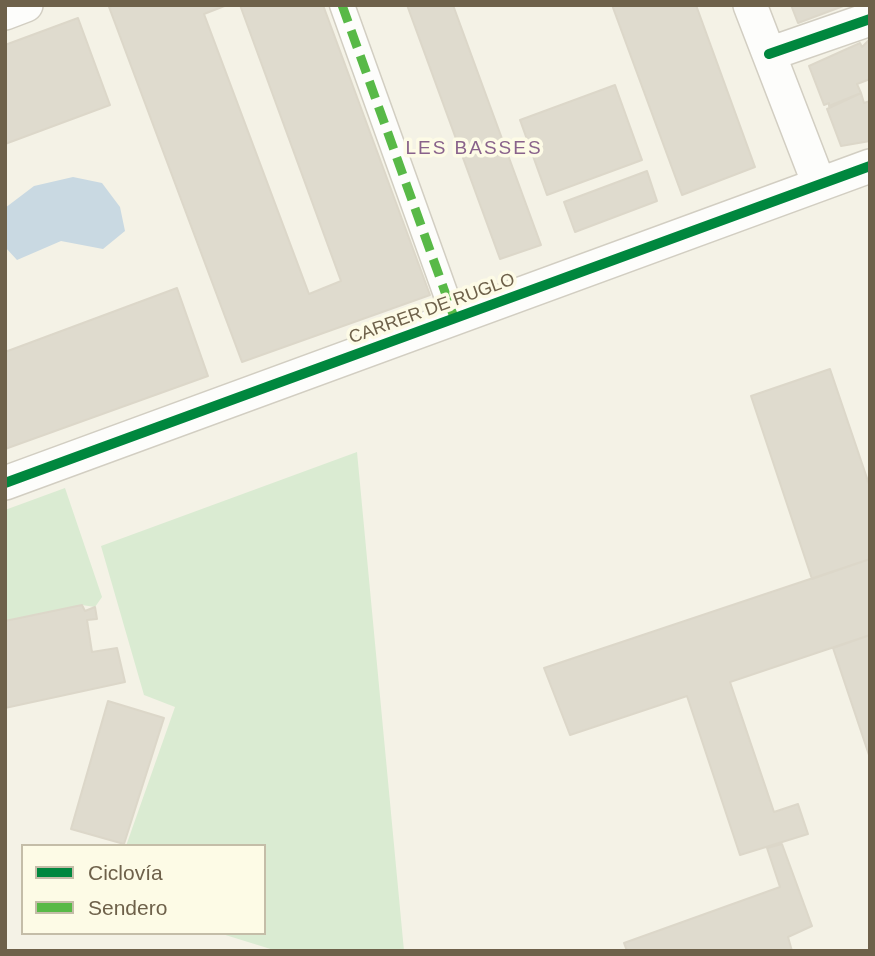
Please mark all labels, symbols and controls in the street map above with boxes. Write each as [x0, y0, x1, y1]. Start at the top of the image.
district label: LES BASSES [407, 138, 541, 160]
street label: CARRER DE RUGLO [346, 269, 518, 349]
legend [21, 844, 266, 935]
text: Ciclovía [88, 861, 163, 884]
text: Sendero [88, 896, 167, 919]

